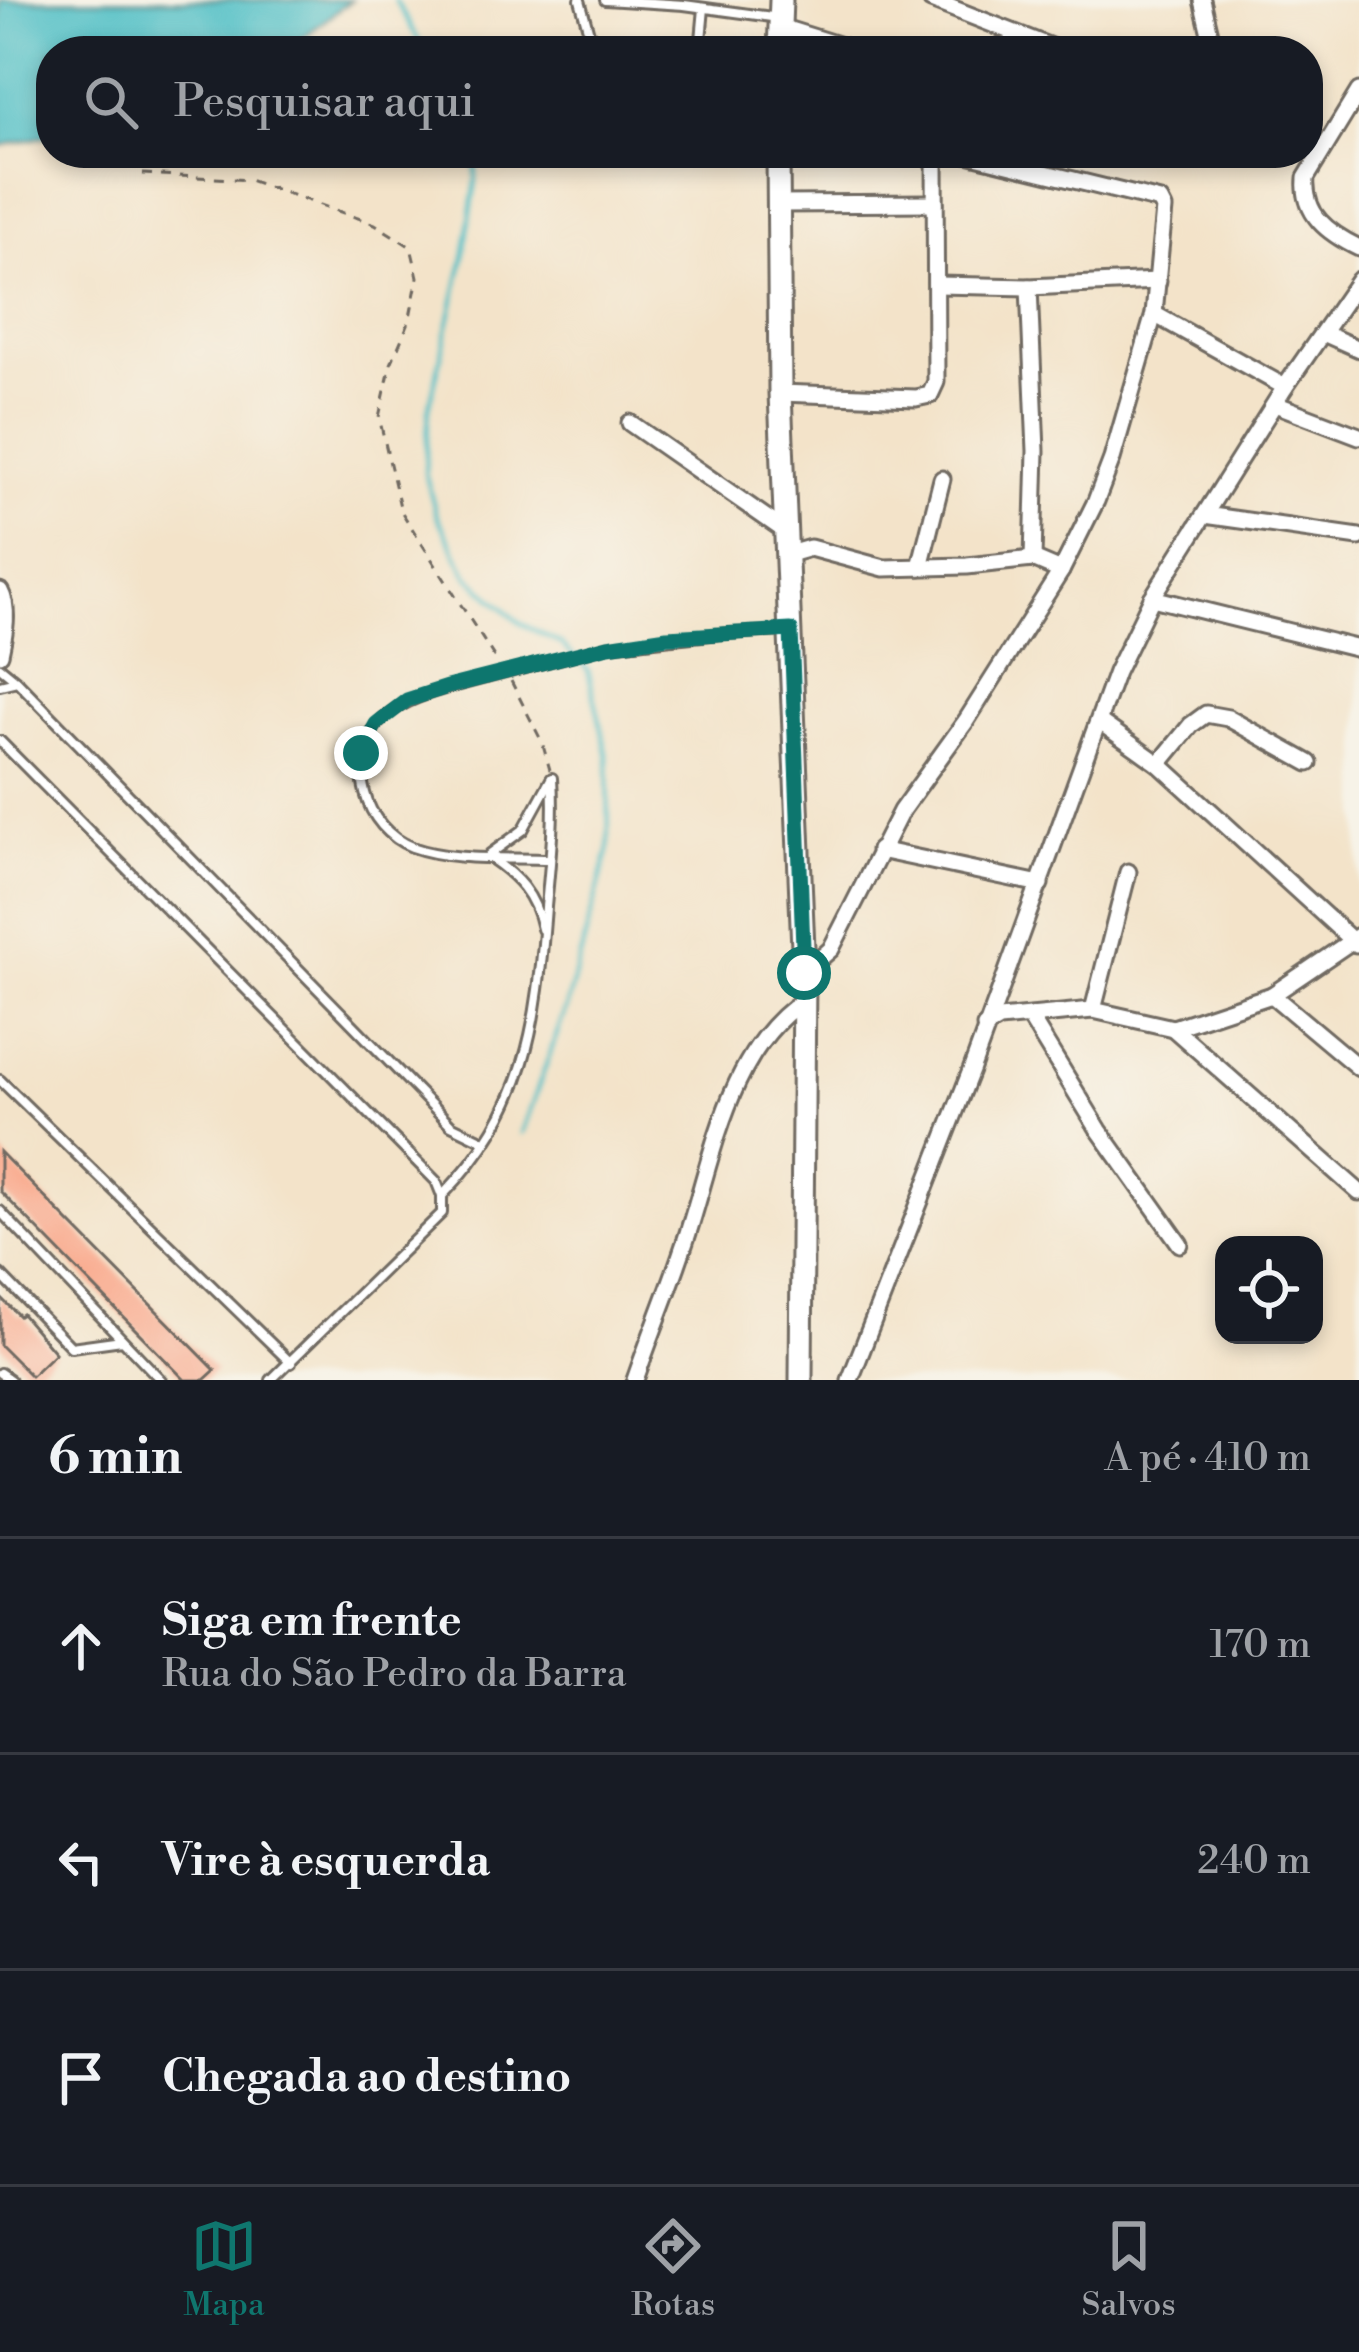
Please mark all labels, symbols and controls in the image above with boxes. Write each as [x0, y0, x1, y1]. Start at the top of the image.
search box [36, 36, 1323, 168]
icon: search [78, 69, 144, 135]
text: Pesquisar aqui [174, 74, 475, 131]
route end [334, 726, 388, 780]
route start [777, 946, 831, 1000]
map controls [1215, 1236, 1323, 1344]
button: locate [1215, 1236, 1323, 1344]
text: 6 min [48, 1426, 182, 1490]
text: A pé · 410 m [1105, 1434, 1311, 1483]
text: Siga em frente [162, 1593, 462, 1650]
icon: ahead [48, 1613, 114, 1679]
text: 170 m [1209, 1621, 1311, 1670]
text: Rua do São Pedro da Barra [162, 1650, 627, 1699]
icon: left [48, 1829, 114, 1895]
text: Vire à esquerda [162, 1833, 490, 1890]
text: 240 m [1197, 1837, 1311, 1886]
icon: arrive [48, 2045, 114, 2111]
text: Chegada ao destino [162, 2049, 571, 2106]
tab: Mapa [183, 2213, 265, 2326]
tab: Rotas [631, 2213, 715, 2326]
tab: Salvos [1082, 2213, 1176, 2326]

